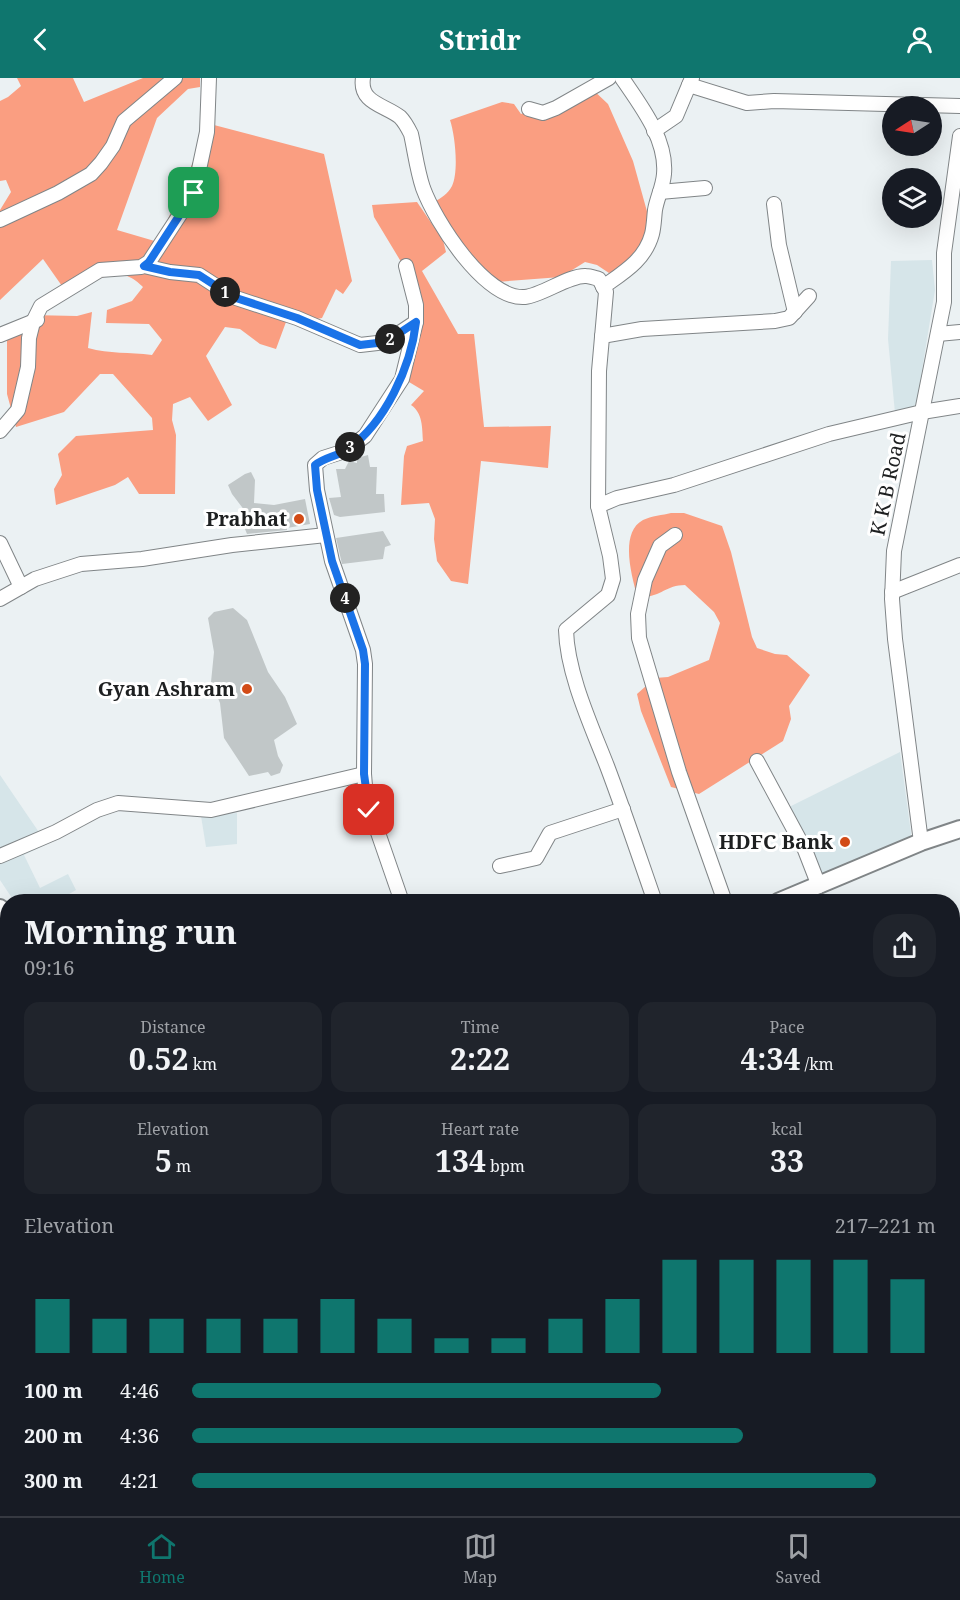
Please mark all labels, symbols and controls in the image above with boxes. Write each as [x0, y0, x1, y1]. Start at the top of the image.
text: Stridr [439, 21, 521, 58]
icon: back [24, 23, 57, 56]
icon: person [903, 23, 936, 56]
north arrow [882, 96, 942, 156]
map controls [882, 96, 942, 228]
pin [168, 167, 219, 218]
button: layers [882, 168, 942, 228]
icon: arrive [177, 176, 210, 209]
pin: 1 [210, 277, 240, 307]
text: 1 [220, 281, 230, 303]
pin: 2 [375, 324, 405, 354]
text: 2 [385, 328, 395, 350]
street label: K K B Road [863, 430, 912, 538]
pin: 3 [335, 432, 365, 462]
text: 3 [345, 436, 355, 458]
place label: Prabhat [206, 505, 287, 532]
marker: Prabhat [292, 512, 306, 526]
pin: 4 [330, 583, 360, 613]
text: 4 [340, 587, 350, 609]
place label: Gyan Ashram [98, 675, 235, 702]
marker: Gyan Ashram [240, 682, 254, 696]
pin [343, 784, 394, 835]
icon: check [352, 793, 385, 826]
place label: HDFC Bank [719, 828, 833, 855]
marker: HDFC Bank [838, 835, 852, 849]
text: Morning run [24, 909, 237, 954]
button: share [873, 914, 936, 977]
text: 09:16 [24, 954, 74, 981]
text: Distance [140, 1016, 206, 1038]
text: Time [461, 1016, 499, 1038]
text: Pace [769, 1016, 805, 1038]
text: 0.52 [129, 1038, 189, 1079]
text: 2:22 [450, 1038, 510, 1079]
text: 4:34 [740, 1038, 800, 1079]
text: km [189, 1053, 217, 1075]
text: /km [800, 1053, 834, 1075]
text: Elevation [137, 1118, 209, 1140]
text: Heart rate [441, 1118, 519, 1140]
text: kcal [772, 1118, 802, 1140]
text: 5 [155, 1140, 172, 1181]
text: 134 [435, 1140, 486, 1181]
text: 33 [770, 1140, 804, 1181]
text: m [172, 1155, 191, 1177]
text: bpm [486, 1155, 525, 1177]
text: Elevation [24, 1212, 114, 1239]
text: 217–221 m [835, 1212, 936, 1239]
text: 100 m [24, 1377, 83, 1404]
text: 4:46 [120, 1377, 159, 1404]
text: 200 m [24, 1422, 83, 1449]
text: 4:36 [120, 1422, 159, 1449]
text: 300 m [24, 1467, 83, 1494]
text: 4:21 [120, 1467, 159, 1494]
tab: Home [139, 1530, 185, 1588]
tab: Map [463, 1530, 497, 1588]
tab: Saved [775, 1530, 821, 1588]

